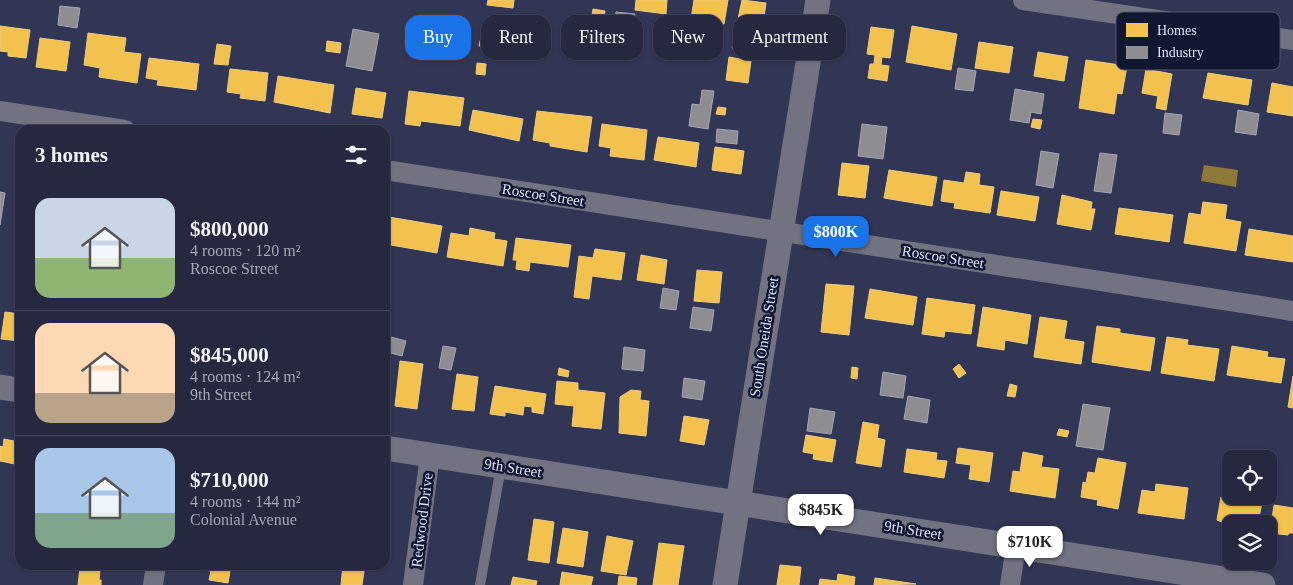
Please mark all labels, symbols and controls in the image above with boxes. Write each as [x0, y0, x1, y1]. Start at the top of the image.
legend [1116, 12, 1280, 70]
chip: Buy [405, 15, 471, 60]
chip: Rent [481, 15, 551, 60]
chip: Filters [561, 15, 643, 60]
chip: New [653, 15, 723, 60]
chip: Apartment [733, 15, 846, 60]
text: Homes [1157, 23, 1197, 38]
text: Industry [1157, 45, 1204, 60]
icon: filters [342, 141, 370, 169]
text: 3 homes [35, 143, 108, 167]
street label: Roscoe Street [501, 181, 586, 210]
pin: $800K [801, 216, 871, 258]
text: $800,000 [190, 217, 269, 241]
icon: home [75, 218, 135, 278]
text: $800K [814, 223, 858, 240]
text: 4 rooms · 120 m² [190, 242, 301, 259]
street label: Roscoe Street [901, 243, 986, 272]
text: Roscoe Street [190, 260, 278, 277]
street label: South Oneida Street [747, 275, 781, 398]
icon: home [75, 343, 135, 403]
text: $845,000 [190, 343, 269, 367]
text: 4 rooms · 124 m² [190, 368, 301, 385]
text: 9th Street [190, 386, 252, 403]
map controls [1222, 450, 1277, 570]
button: locate [1222, 450, 1277, 505]
street label: 9th Street [483, 456, 544, 481]
icon: home [75, 468, 135, 528]
text: $710,000 [190, 468, 269, 492]
street label: Redwood Drive [408, 471, 436, 568]
text: 4 rooms · 144 m² [190, 493, 301, 510]
pin: $845K [786, 494, 856, 536]
text: $845K [799, 501, 843, 518]
text: Colonial Avenue [190, 511, 297, 528]
button: layers [1222, 515, 1277, 570]
street label: 9th Street [883, 518, 944, 543]
pin: $710K [995, 526, 1065, 568]
text: $710K [1008, 533, 1052, 550]

